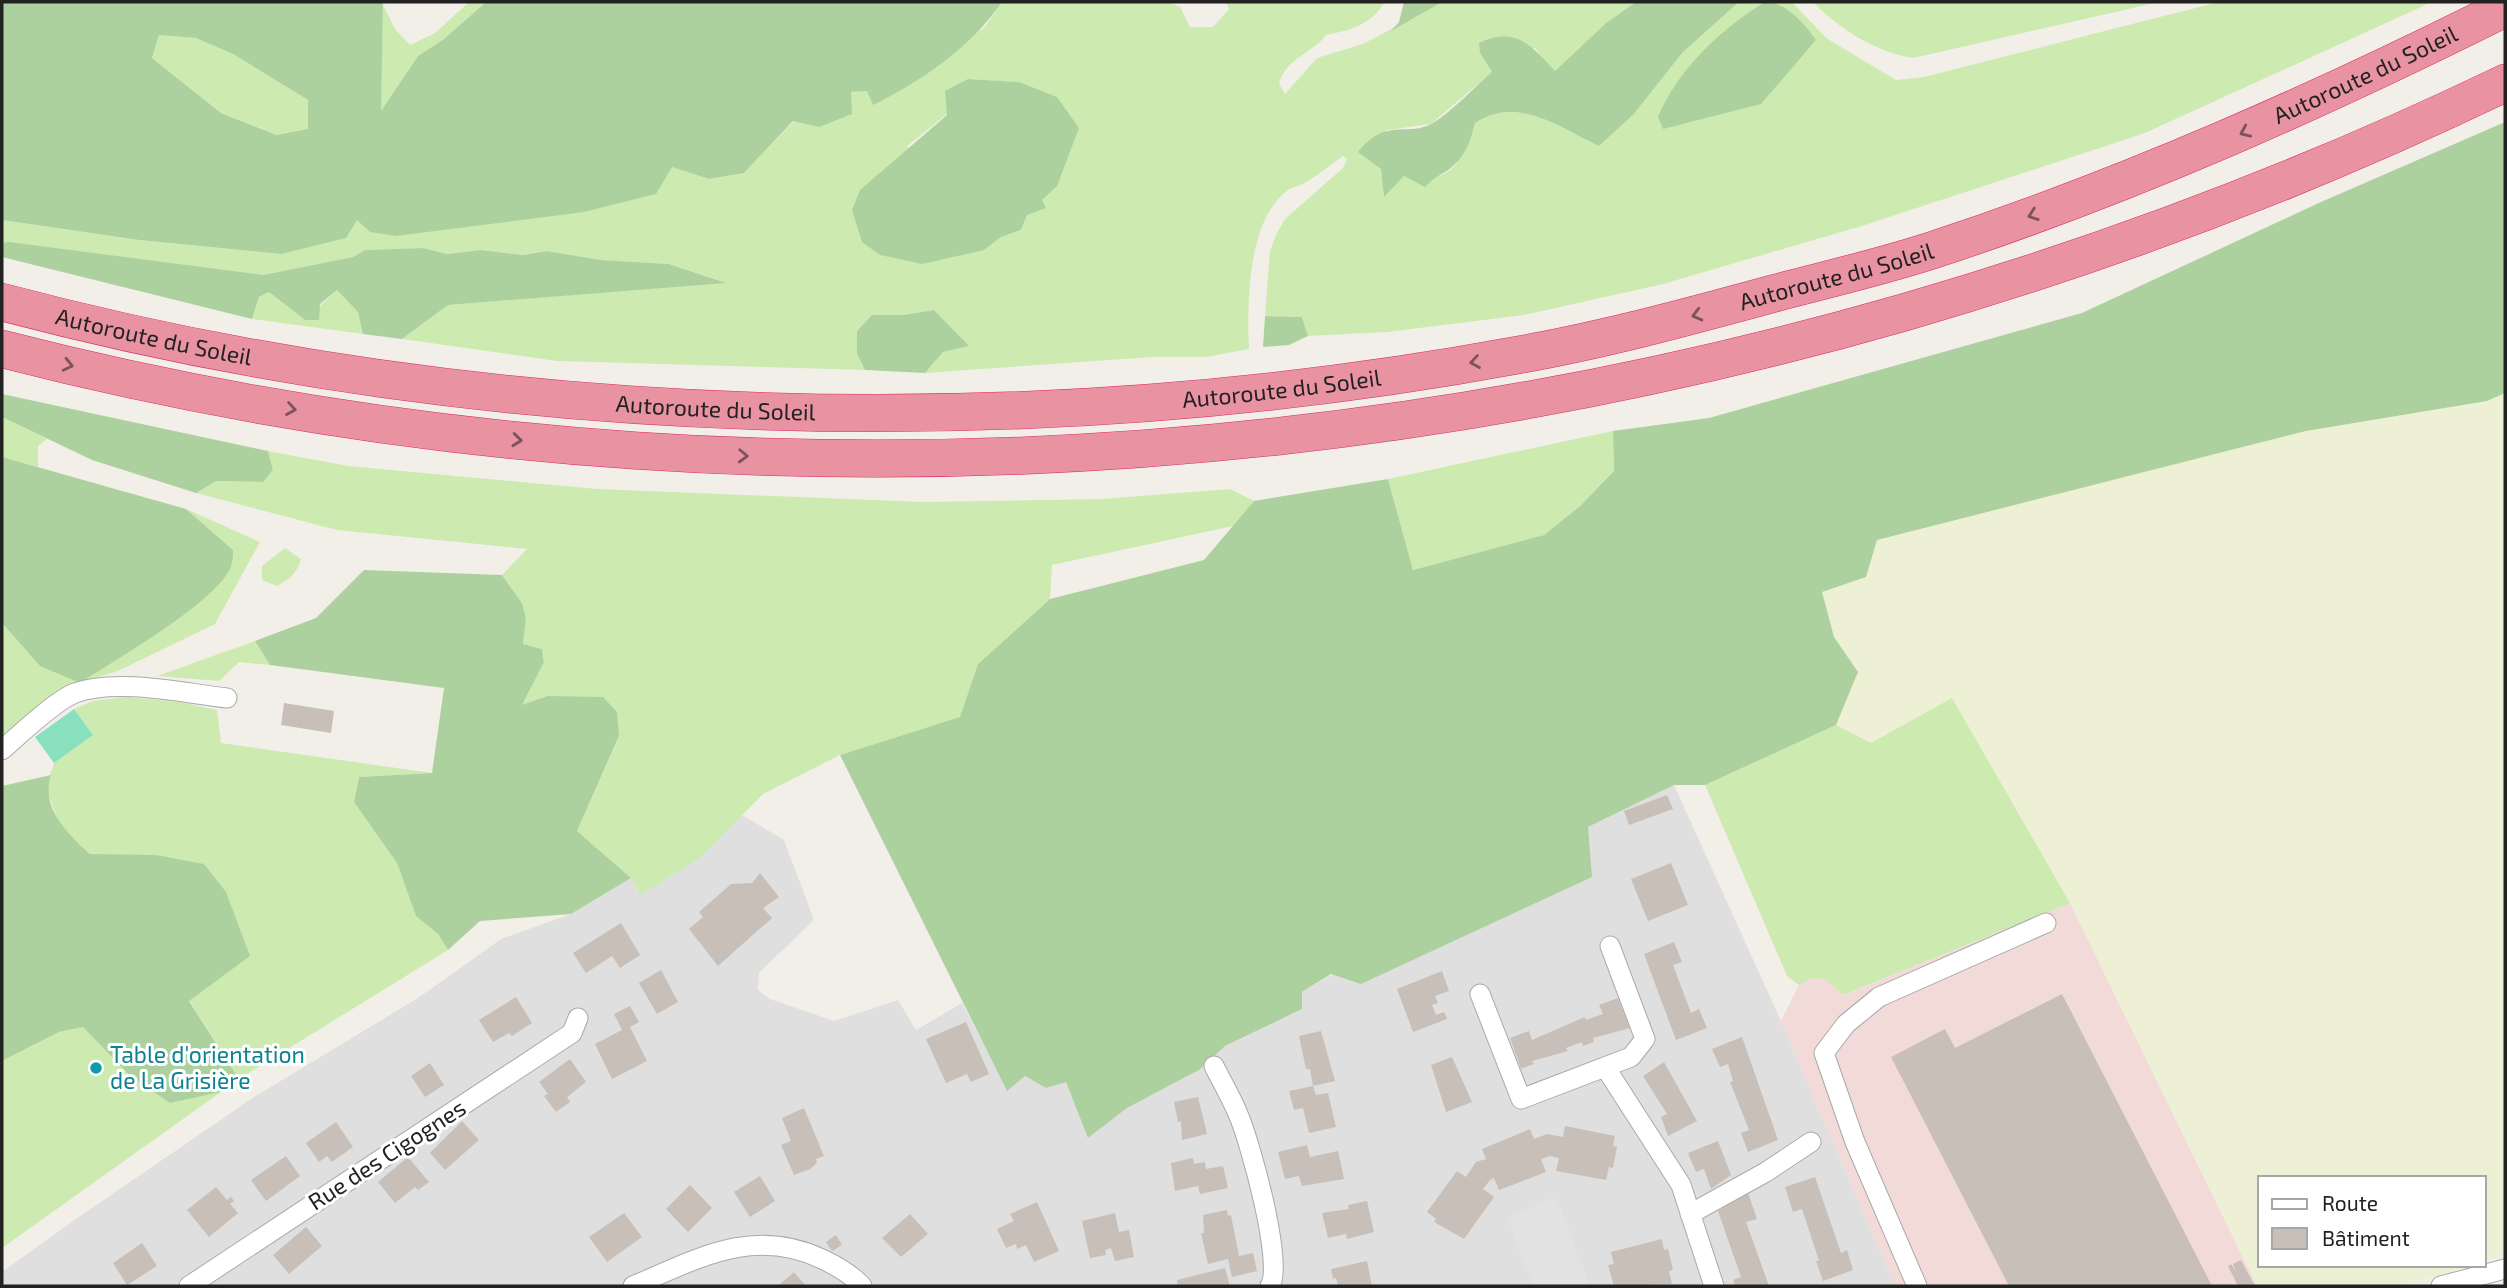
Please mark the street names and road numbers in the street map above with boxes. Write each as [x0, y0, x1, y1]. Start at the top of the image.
street label: Autoroute du Soleil [2269, 19, 2462, 129]
street label: Autoroute du Soleil [1736, 236, 1937, 315]
street label: Autoroute du Soleil [53, 301, 255, 370]
street label: Autoroute du Soleil [1181, 363, 1383, 413]
street label: Autoroute du Soleil [615, 389, 816, 425]
street label: Rue des Cigognes [303, 1093, 470, 1215]

